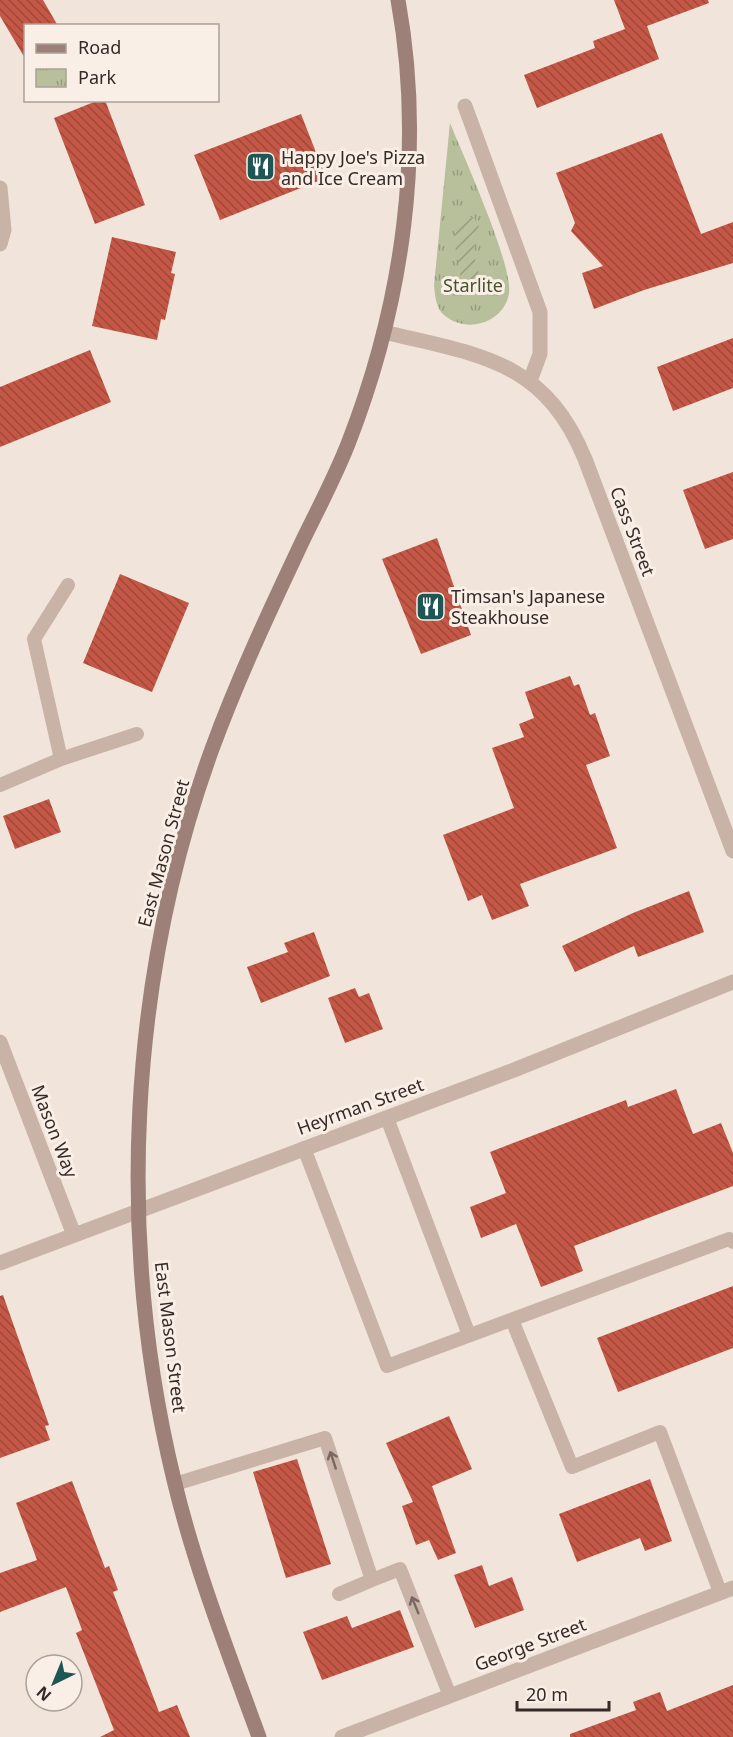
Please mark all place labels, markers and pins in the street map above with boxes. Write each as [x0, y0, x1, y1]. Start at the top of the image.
place label: Happy Joe's Pizza and Ice Cream [281, 145, 425, 190]
restaurant icon: Happy Joe's Pizza and Ice Cream [244, 151, 276, 183]
place label: Timsan's Japanese Steakhouse [451, 584, 605, 629]
restaurant icon: Timsan's Japanese Steakhouse [414, 590, 446, 622]

